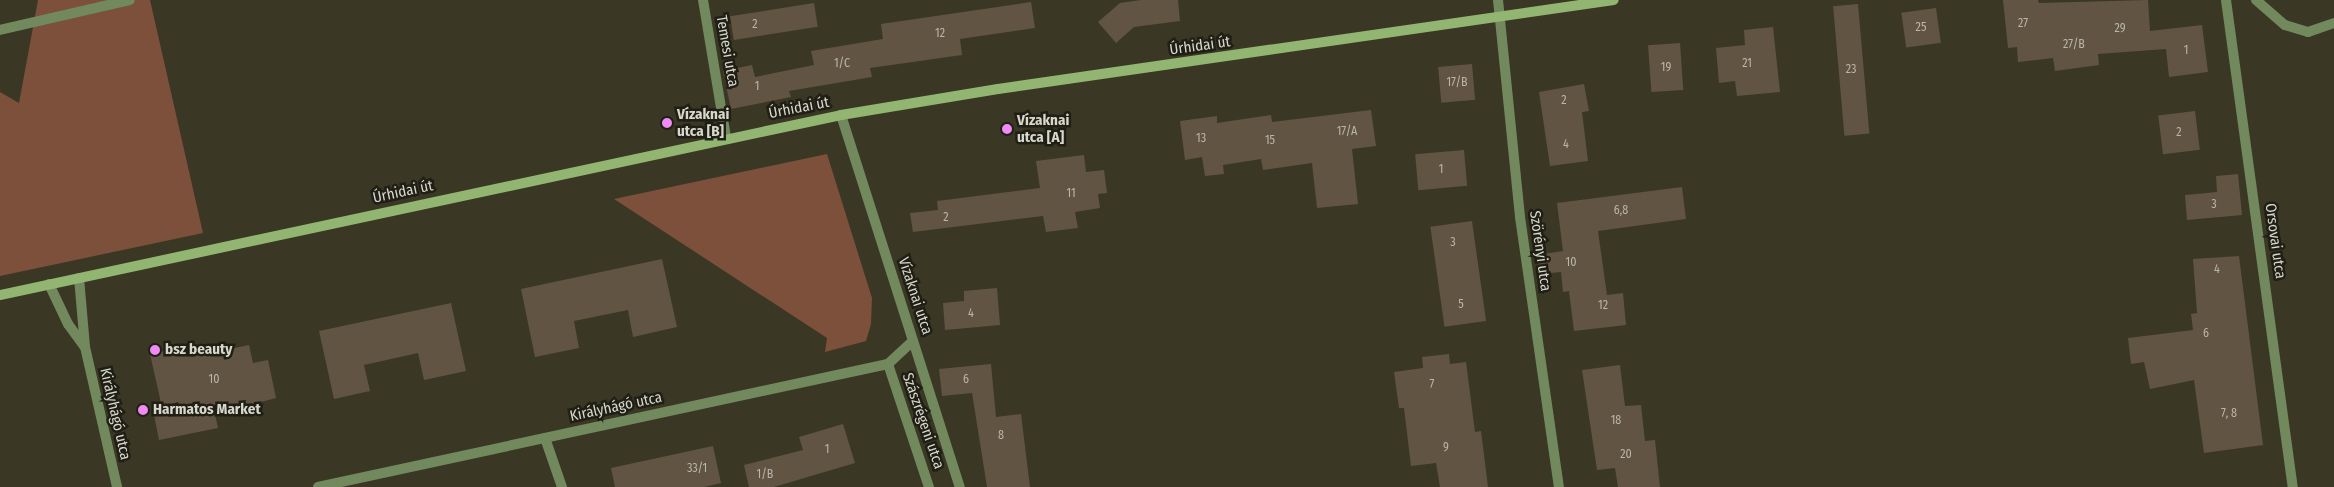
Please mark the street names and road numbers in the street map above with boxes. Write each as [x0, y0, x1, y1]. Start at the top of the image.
street label: Temesi utca [712, 14, 742, 88]
street label: Úrhidai út [1168, 33, 1232, 59]
street label: Úrhidai út [767, 93, 831, 123]
street label: Úrhidai út [371, 177, 435, 207]
street label: Orsovai utca [2261, 202, 2289, 280]
street label: Szörényi utca [1525, 210, 1555, 292]
street label: Vízaknai utca [894, 255, 936, 337]
street label: Királyhágó utca [96, 366, 134, 462]
street label: Szászrégeni utca [898, 371, 948, 471]
street label: Királyhágó utca [568, 388, 664, 426]

